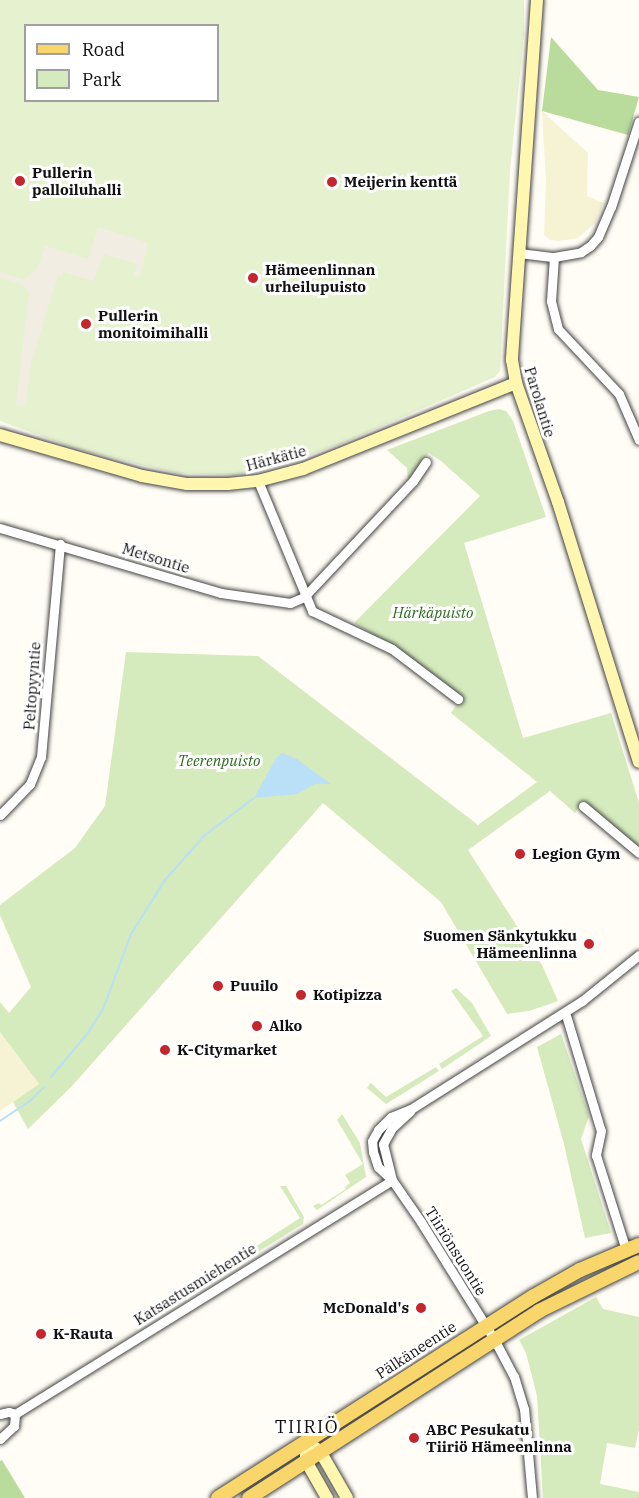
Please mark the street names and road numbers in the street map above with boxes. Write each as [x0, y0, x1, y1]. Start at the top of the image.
street label: Parolantie [521, 365, 559, 439]
street label: Härkätie [244, 441, 308, 475]
street label: Metsontie [120, 539, 192, 577]
street label: Peltopyyntie [20, 641, 44, 731]
street label: Tiiriönsuontie [422, 1203, 490, 1299]
street label: Katsastusmiehentie [131, 1239, 259, 1329]
street label: Pälkäneentie [372, 1317, 460, 1383]

